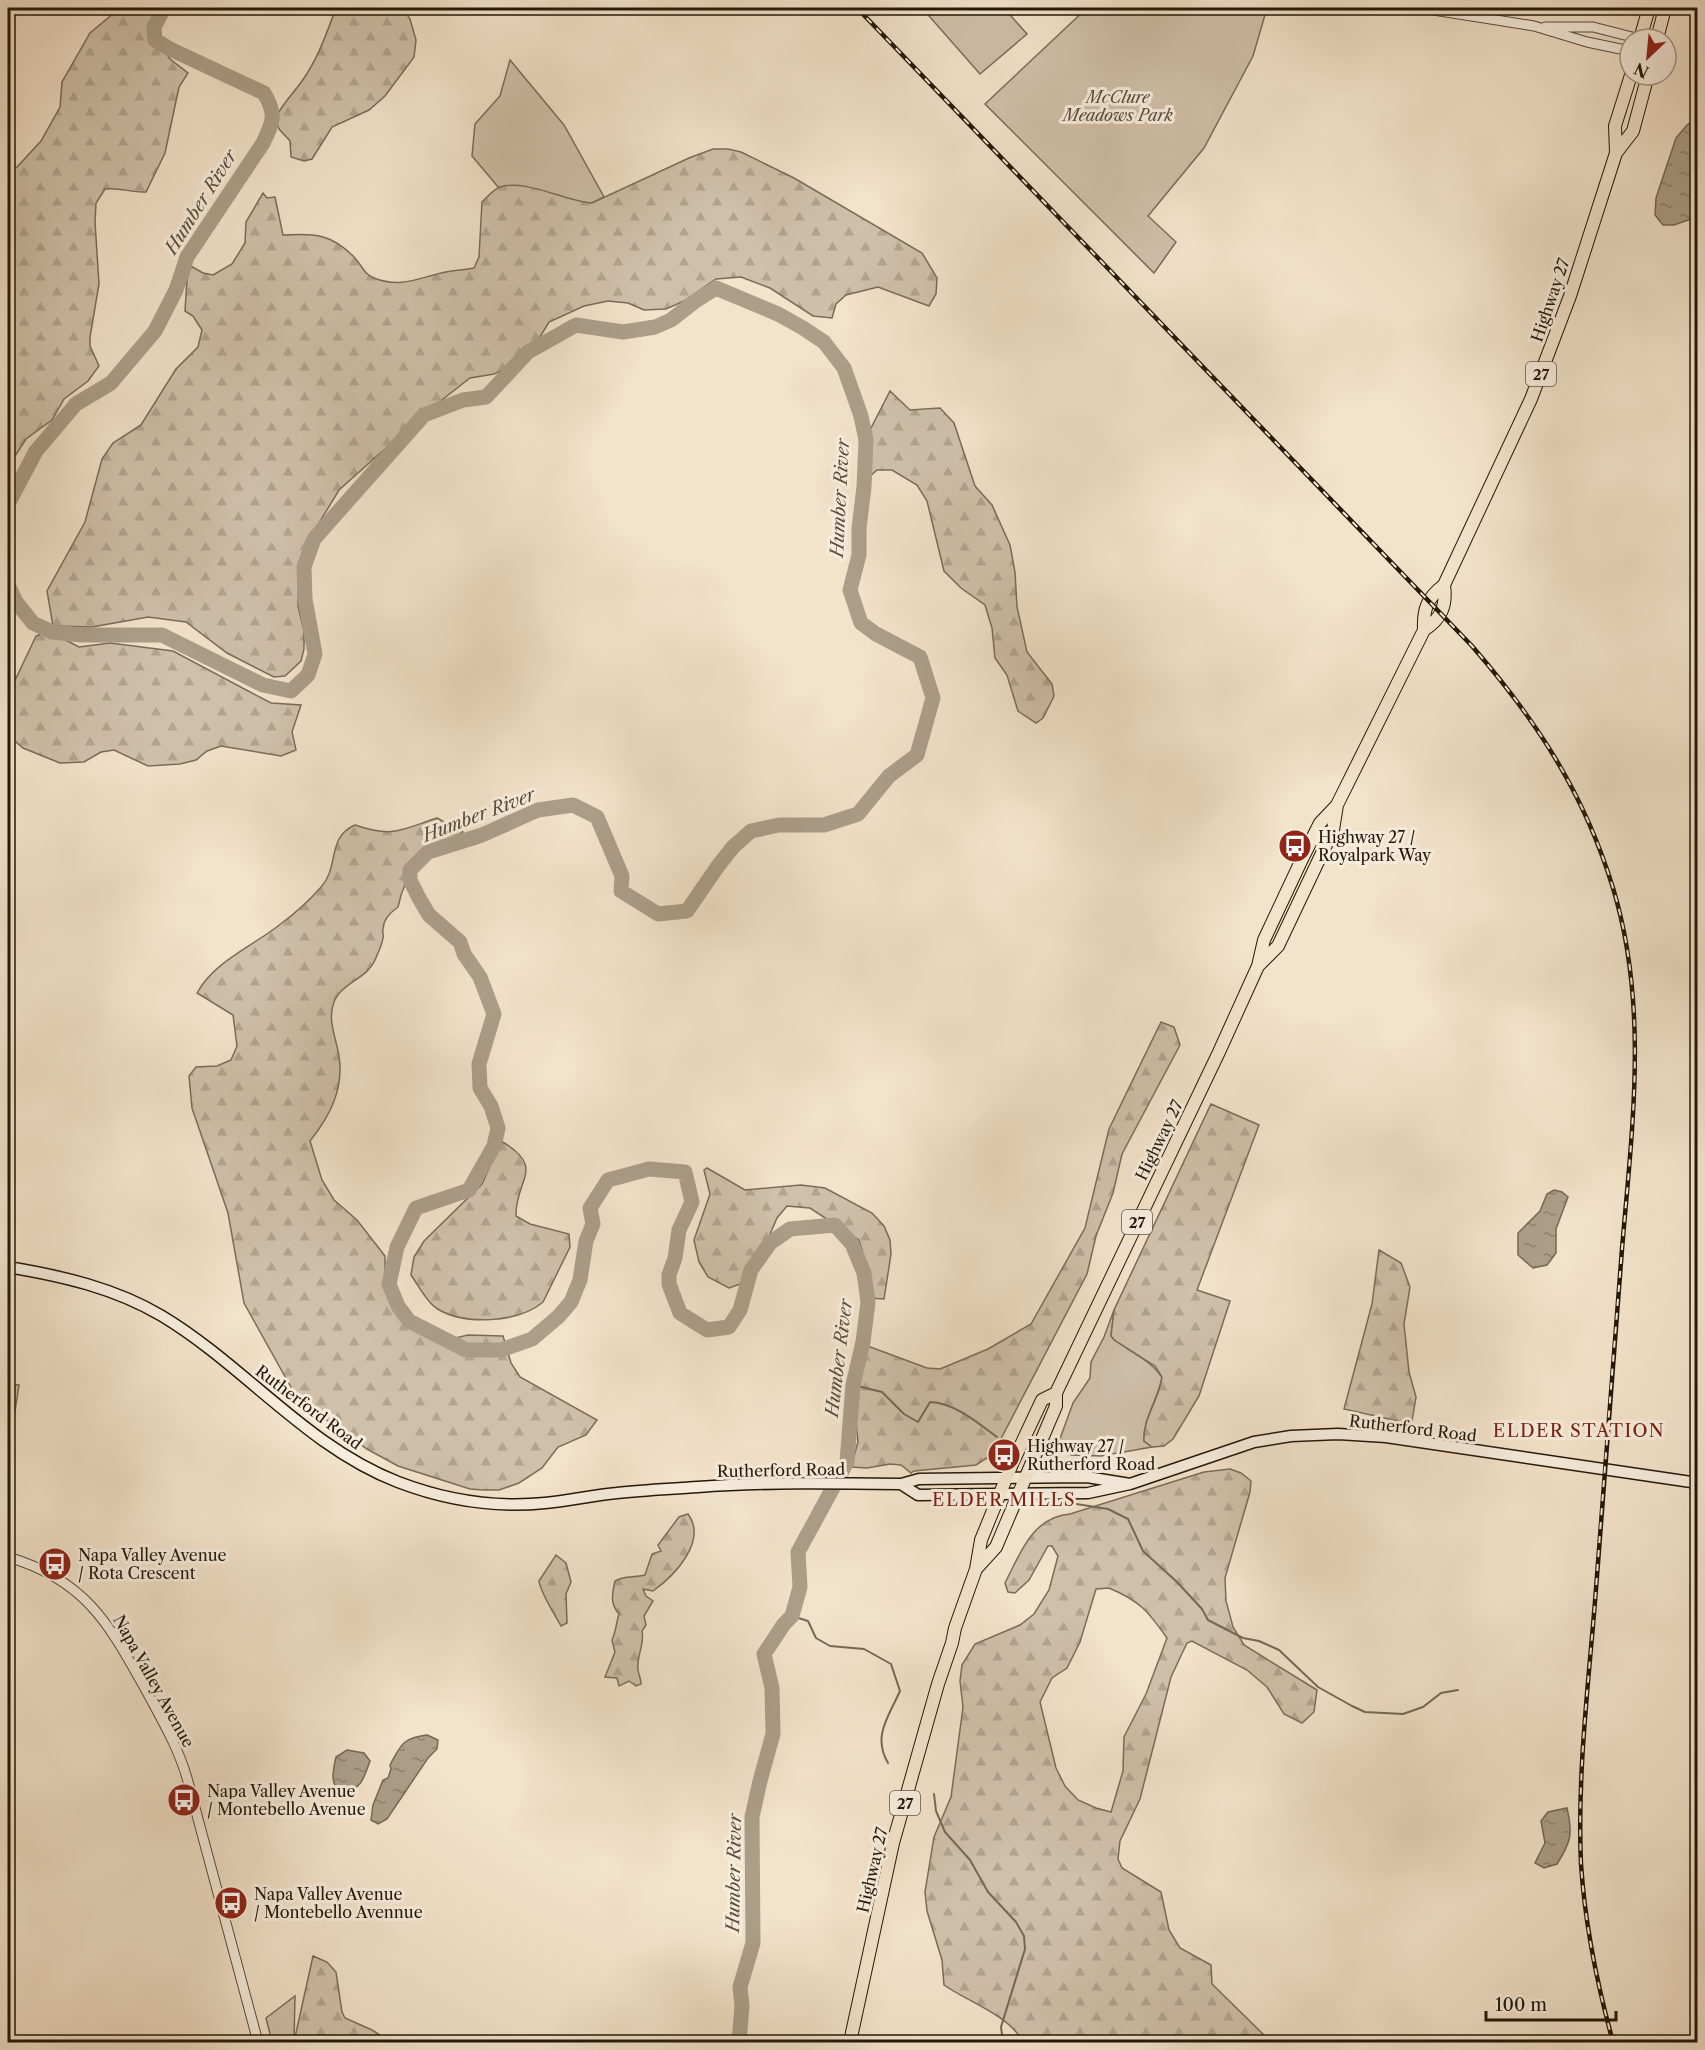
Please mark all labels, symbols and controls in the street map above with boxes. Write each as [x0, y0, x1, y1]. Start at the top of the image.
north arrow [1618, 27, 1678, 87]
text: N [1631, 58, 1652, 83]
park label: McClure Meadows Park [1061, 87, 1173, 125]
water label: Humber River [159, 144, 243, 260]
street label: Highway 27 [1526, 255, 1574, 344]
road number: 27 [1526, 362, 1556, 386]
water label: Humber River [826, 436, 854, 560]
water label: Humber River [418, 783, 540, 847]
place label: Highway 27 / Royalpark Way [1318, 827, 1432, 865]
bus stop icon: Highway 27 / Royalpark Way [1277, 828, 1313, 864]
street label: Highway 27 [1131, 1096, 1187, 1184]
road number: 27 [1122, 1210, 1152, 1234]
water label: Humber River [821, 1296, 857, 1420]
street label: Rutherford Road [252, 1360, 366, 1454]
street label: Rutherford Road [1348, 1410, 1478, 1446]
district label: ELDER STATION [1493, 1420, 1665, 1442]
place label: Highway 27 / Rutherford Road [1027, 1436, 1156, 1474]
bus stop icon: Highway 27 / Rutherford Road [986, 1437, 1022, 1473]
street label: Rutherford Road [717, 1459, 846, 1481]
district label: ELDER MILLS [932, 1489, 1076, 1511]
place label: Napa Valley Avenue / Rota Crescent [78, 1545, 227, 1583]
bus stop icon: Napa Valley Avenue / Rota Crescent [37, 1546, 73, 1582]
street label: Napa Valley Avenue [109, 1611, 199, 1751]
place label: Napa Valley Avenue / Montebello Avenue [207, 1781, 366, 1819]
bus stop icon: Napa Valley Avenue / Montebello Avenue [166, 1782, 202, 1818]
road number: 27 [890, 1791, 920, 1815]
water label: Humber River [722, 1812, 746, 1935]
street label: Highway 27 [852, 1825, 892, 1915]
place label: Napa Valley Avenue / Montebello Avennue [254, 1884, 423, 1922]
bus stop icon: Napa Valley Avenue / Montebello Avennue [213, 1885, 249, 1921]
scale bar [1486, 1984, 1616, 2022]
text: 100 m [1495, 1994, 1547, 2016]

